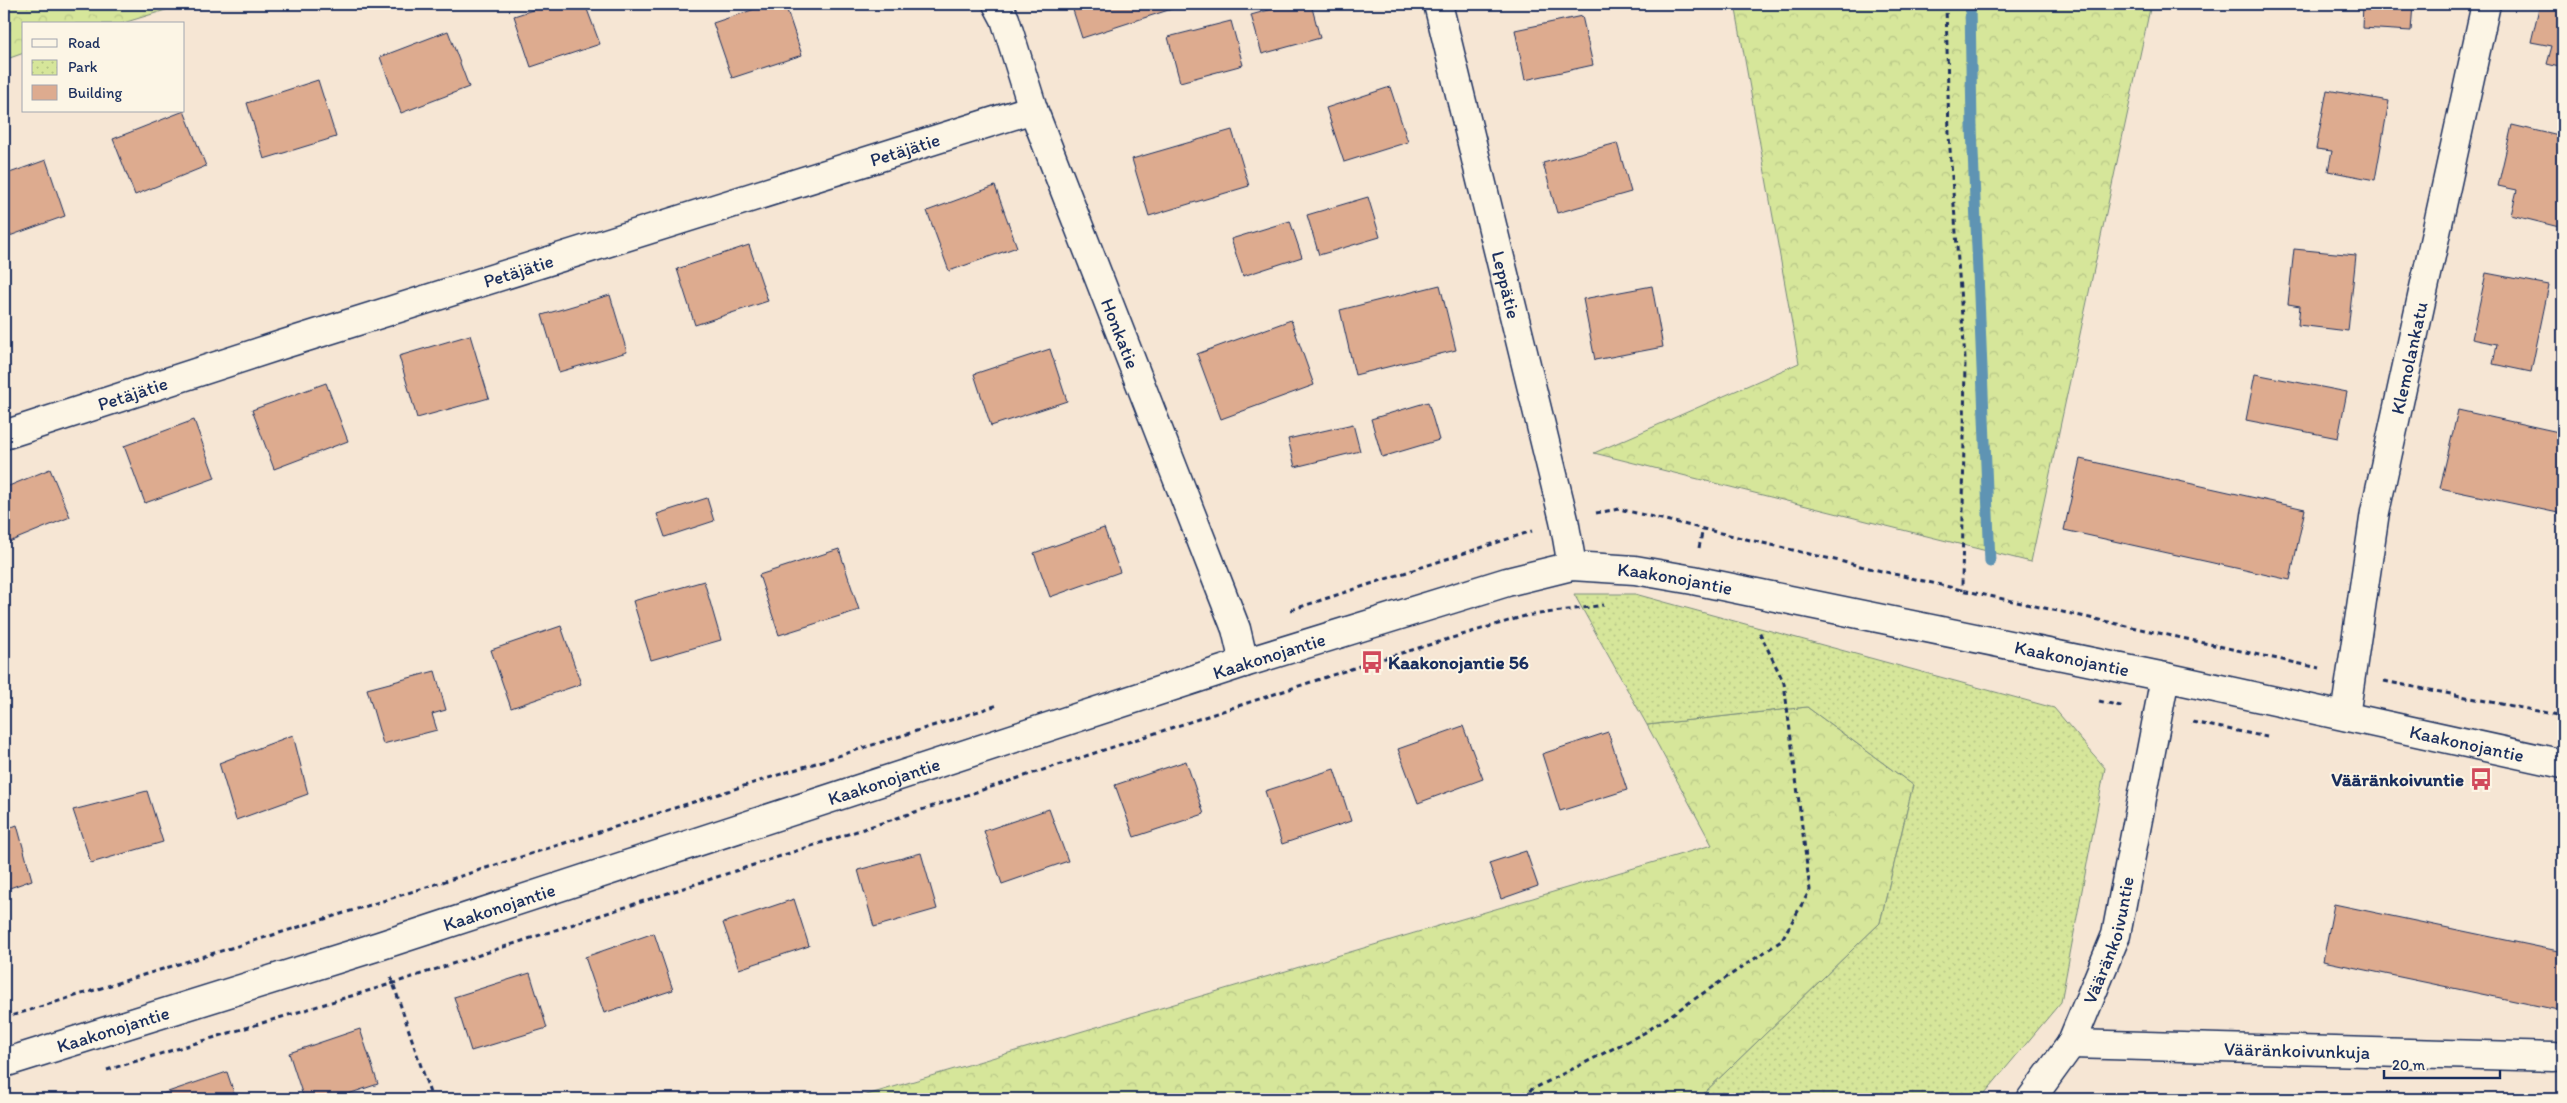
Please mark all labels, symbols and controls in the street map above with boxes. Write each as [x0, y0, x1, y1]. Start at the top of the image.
legend [22, 22, 185, 112]
text: Road [68, 34, 101, 52]
text: Park [68, 58, 98, 76]
text: Building [68, 84, 122, 102]
street label: Petäjätie [867, 128, 943, 172]
street label: Petäjätie [481, 249, 556, 293]
street label: Leppätie [1487, 249, 1525, 321]
street label: Honkatie [1096, 295, 1144, 372]
street label: Klemolankatu [2386, 299, 2433, 416]
street label: Petäjätie [95, 372, 170, 416]
street label: Kaakonojantie [1617, 558, 1735, 600]
street label: Kaakonojantie [1210, 628, 1328, 684]
street label: Kaakonojantie [2012, 635, 2131, 681]
bus stop icon: Kaakonojantie 56 [1359, 649, 1385, 675]
place label: Kaakonojantie 56 [1388, 651, 1529, 674]
street label: Kaakonojantie [2407, 720, 2526, 767]
street label: Kaakonojantie [825, 752, 943, 810]
bus stop icon: Vääränkoivuntie [2468, 766, 2494, 792]
place label: Vääränkoivuntie [2331, 768, 2464, 791]
street label: Vääränkoivuntie [2078, 874, 2139, 1007]
street label: Kaakonojantie [440, 878, 558, 936]
street label: Kaakonojantie [54, 1001, 172, 1058]
street label: Vääränkoivunkuja [2224, 1037, 2370, 1064]
scale bar [2384, 1048, 2501, 1080]
text: 20 m [2392, 1056, 2426, 1074]

